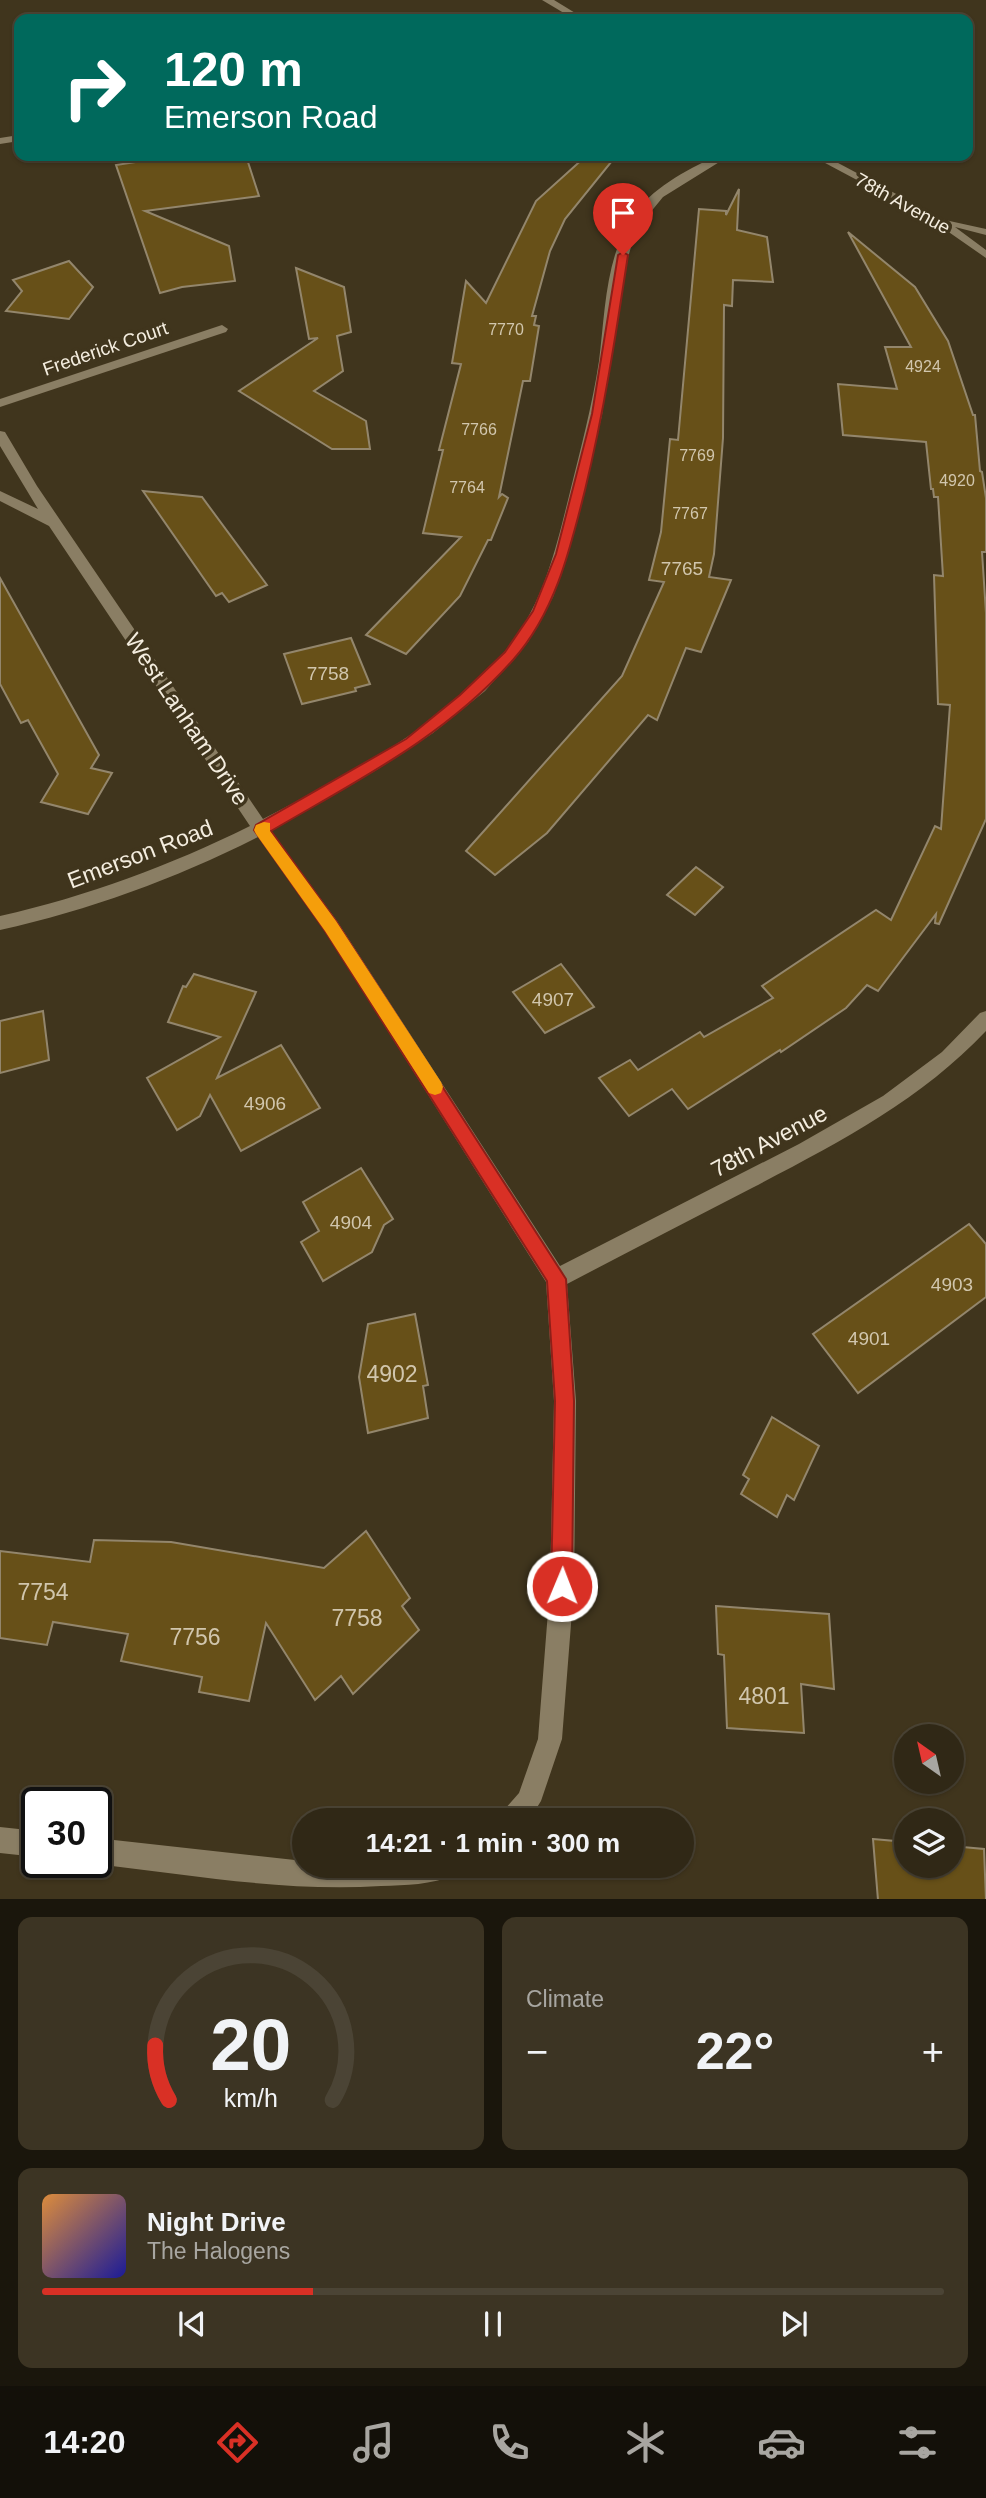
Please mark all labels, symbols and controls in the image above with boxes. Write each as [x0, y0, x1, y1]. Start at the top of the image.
icon: right [49, 42, 140, 133]
text: 120 m [164, 42, 303, 96]
text: Emerson Road [164, 99, 377, 135]
street label: 78th Avenue [852, 169, 954, 238]
pin [593, 183, 653, 255]
icon: arrive [604, 194, 642, 232]
street label: Frederick Court [40, 317, 171, 380]
house number: 7770 [488, 321, 524, 338]
house number: 4924 [905, 358, 941, 375]
house number: 7766 [461, 421, 497, 438]
house number: 7769 [679, 447, 715, 464]
house number: 4920 [939, 472, 975, 489]
house number: 7764 [449, 479, 485, 496]
house number: 7767 [672, 505, 708, 522]
house number: 7765 [661, 558, 703, 579]
street label: West Lanham Drive [120, 628, 254, 810]
house number: 7758 [307, 663, 349, 684]
street label: Emerson Road [64, 814, 216, 894]
house number: 4907 [532, 989, 574, 1010]
house number: 4906 [244, 1093, 286, 1114]
street label: 78th Avenue [707, 1100, 831, 1182]
house number: 4904 [330, 1212, 373, 1233]
house number: 4903 [931, 1274, 973, 1295]
house number: 4901 [848, 1328, 890, 1349]
house number: 4902 [366, 1361, 418, 1387]
position arrow [525, 1549, 599, 1623]
house number: 7754 [17, 1579, 69, 1605]
house number: 7758 [331, 1605, 383, 1631]
house number: 7756 [169, 1624, 221, 1650]
house number: 4801 [738, 1683, 790, 1709]
north arrow [894, 1724, 964, 1794]
map controls [894, 1724, 964, 1878]
speed limit sign: 30 [21, 1787, 112, 1878]
button: layers [894, 1808, 964, 1878]
text: 14:21 · 1 min · 300 m [366, 1828, 620, 1858]
text: Climate [526, 1986, 604, 2012]
text: 20 [211, 2004, 291, 2085]
text: 22° [696, 2022, 774, 2080]
text: − [526, 2031, 548, 2073]
text: + [922, 2031, 944, 2073]
text: km/h [224, 2083, 278, 2111]
text: Night Drive [147, 2207, 286, 2237]
text: The Halogens [147, 2238, 290, 2264]
icon: previous [173, 2305, 211, 2343]
icon: pause [474, 2305, 512, 2343]
icon: next [775, 2305, 813, 2343]
icon: directions [213, 2418, 262, 2467]
icon: music [349, 2418, 398, 2467]
icon: phone [485, 2418, 534, 2467]
icon: climate [621, 2418, 670, 2467]
icon: car [757, 2418, 806, 2467]
icon: filters [893, 2418, 942, 2467]
text: 14:20 [44, 2424, 125, 2460]

